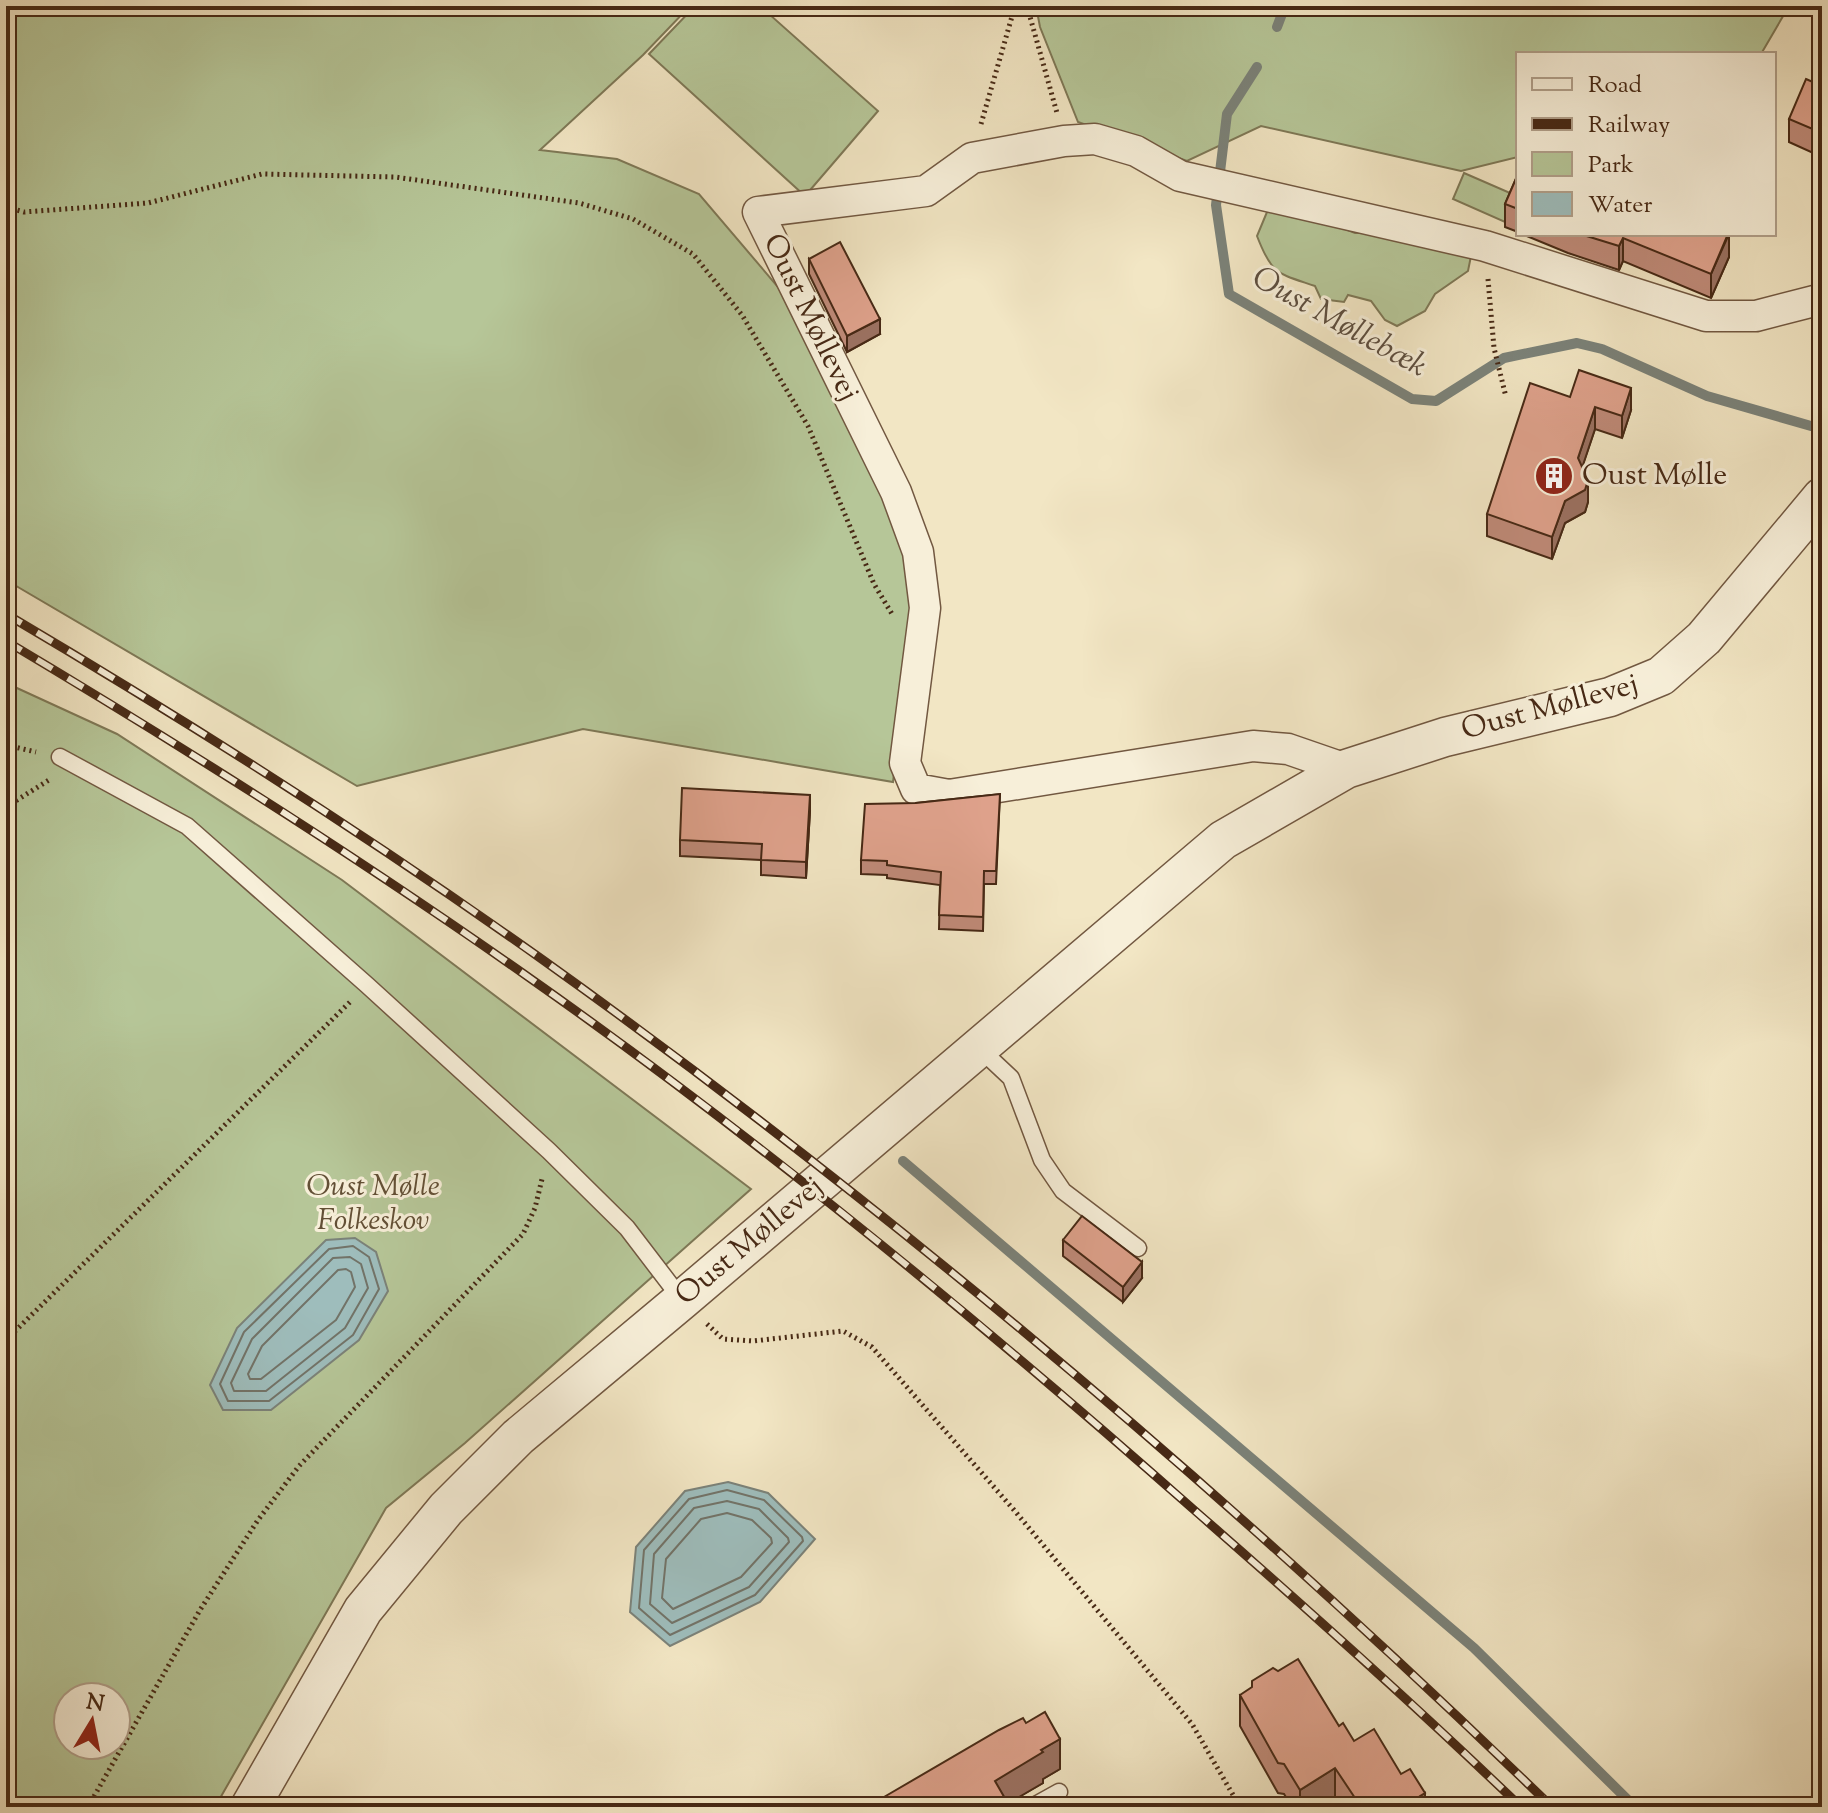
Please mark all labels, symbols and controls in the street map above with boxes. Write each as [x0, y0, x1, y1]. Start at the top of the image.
legend [1516, 52, 1776, 236]
text: Road [1588, 69, 1642, 103]
text: Railway [1588, 109, 1670, 143]
text: Park [1588, 149, 1634, 183]
text: Water [1588, 189, 1652, 223]
street label: Oust Møllevej [751, 227, 869, 409]
water label: Oust Møllebæk [1243, 256, 1435, 390]
building icon: Oust Mølle [1533, 455, 1575, 497]
place label: Oust Mølle [1582, 455, 1727, 498]
street label: Oust Møllevej [1457, 664, 1643, 752]
park label: Oust Mølle Folkeskov [306, 1166, 440, 1243]
street label: Oust Møllevej [667, 1167, 833, 1317]
north arrow [52, 1681, 132, 1761]
text: N [84, 1687, 107, 1722]

